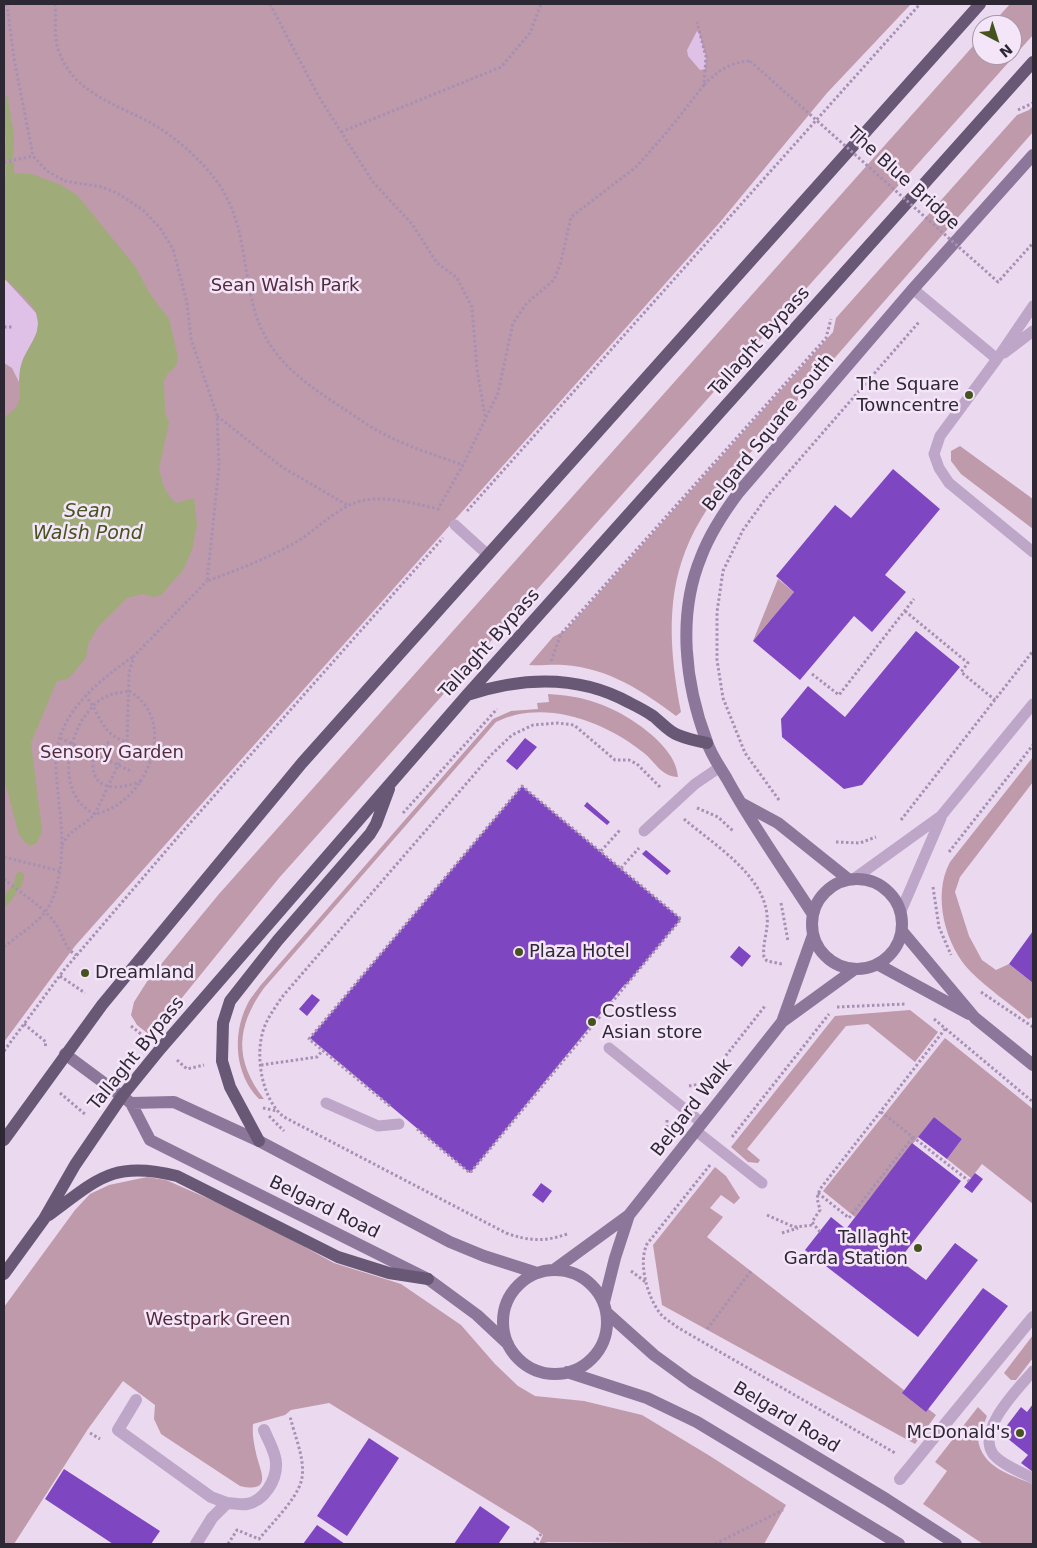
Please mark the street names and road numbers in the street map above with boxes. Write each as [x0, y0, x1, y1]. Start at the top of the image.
street label: The Blue Bridge [842, 123, 964, 235]
street label: Tallaght Bypass [705, 283, 815, 401]
street label: Belgard Square South [699, 350, 839, 516]
street label: Tallaght Bypass [435, 585, 545, 703]
street label: Tallaght Bypass [85, 993, 189, 1115]
street label: Belgard Walk [647, 1055, 737, 1161]
street label: Belgard Road [265, 1172, 383, 1244]
street label: Belgard Road [729, 1378, 843, 1458]

